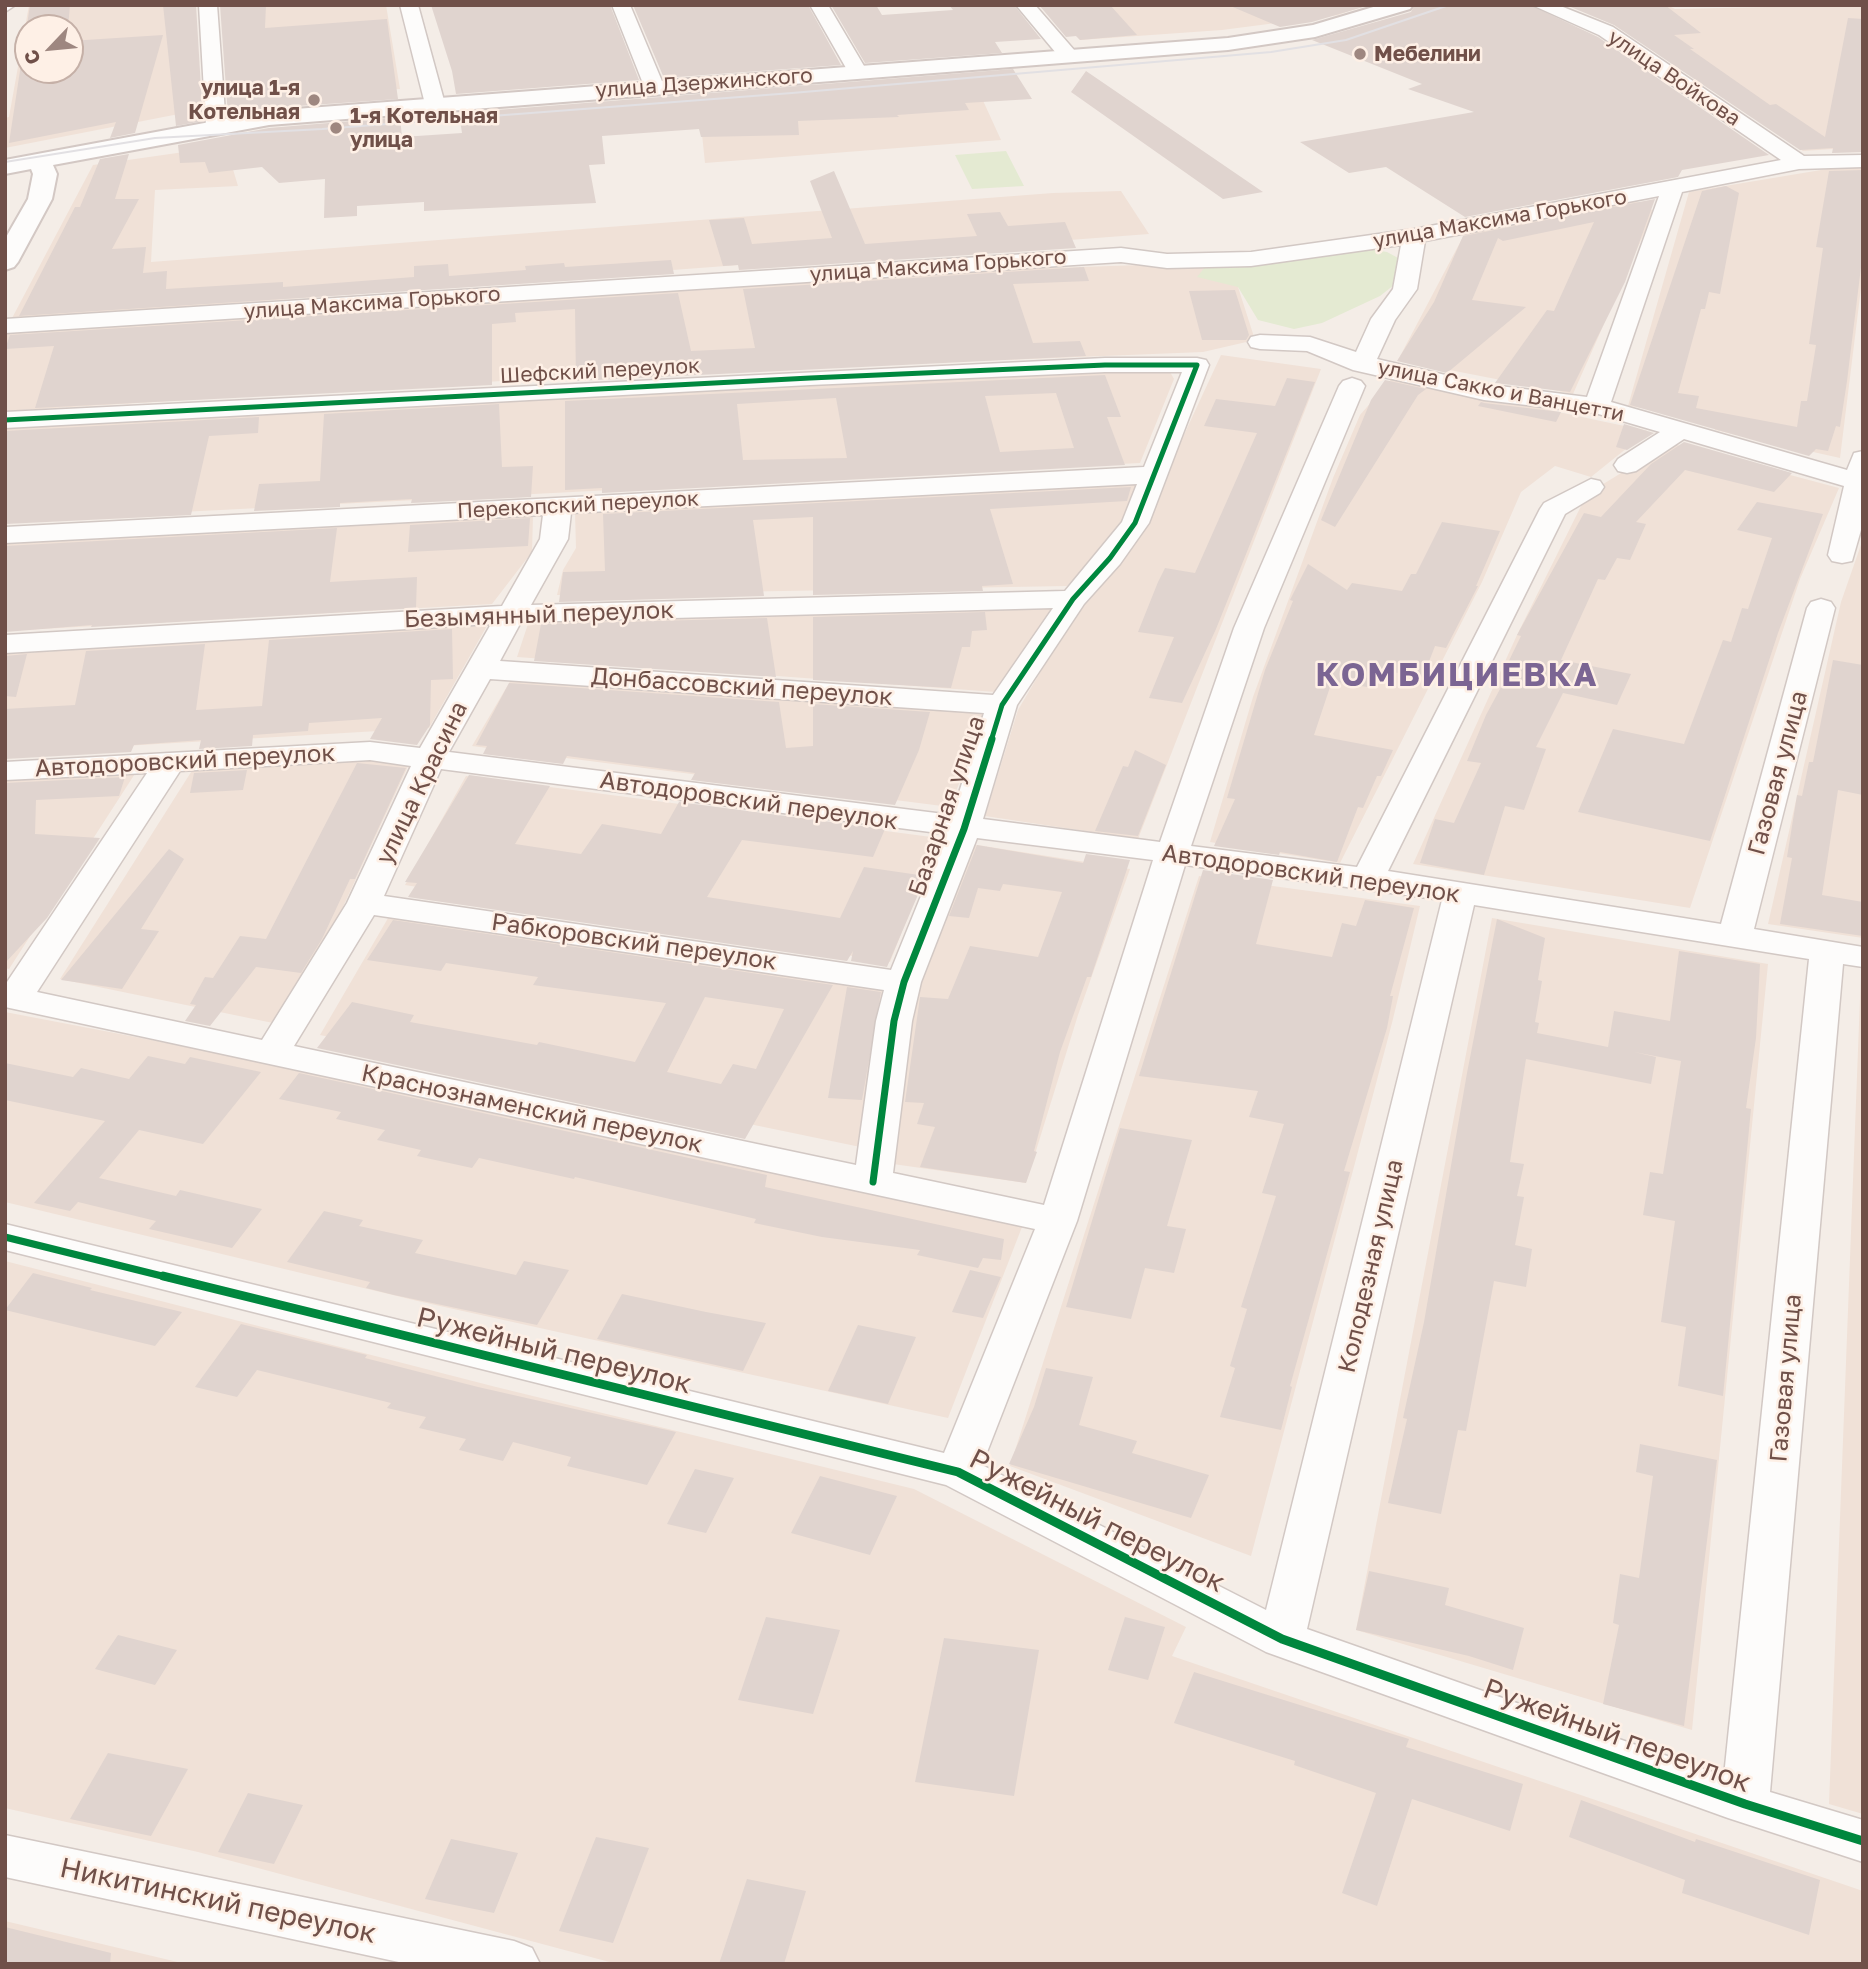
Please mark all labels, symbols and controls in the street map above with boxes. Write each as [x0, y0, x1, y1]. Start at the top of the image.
north arrow [14, 14, 84, 84]
street label: улица Войкова [1603, 24, 1745, 132]
place label: Мебелини [1374, 41, 1481, 67]
text: С [18, 46, 45, 69]
marker: Мебелини [1352, 46, 1368, 62]
street label: улица Дзержинского [595, 63, 813, 103]
place label: улица 1-я Котельная [188, 75, 300, 125]
marker: улица 1-я Котельная [306, 92, 322, 108]
place label: 1-я Котельная улица [350, 103, 498, 153]
marker: 1-я Котельная улица [328, 120, 344, 136]
street label: улица Максима Горького [1371, 184, 1629, 254]
street label: улица Максима Горького [809, 244, 1067, 288]
street label: улица Максима Горького [243, 281, 501, 325]
street label: Шефский переулок [499, 353, 701, 389]
street label: улица Сакко и Ванцетти [1376, 355, 1626, 427]
street label: Перекопский переулок [456, 486, 700, 524]
street label: Безымянный переулок [404, 596, 674, 634]
district label: КОМБИЦИЕВКА [1317, 657, 1597, 695]
street label: Донбассовский переулок [590, 662, 894, 712]
street label: Газовая улица [1742, 688, 1814, 858]
street label: улица Красина [370, 697, 474, 869]
street label: Базарная улица [903, 712, 991, 900]
street label: Автодоровский переулок [34, 739, 336, 783]
street label: Автодоровский переулок [598, 766, 900, 836]
street label: Автодоровский переулок [1160, 839, 1462, 909]
street label: Рабкоровский переулок [489, 908, 779, 976]
street label: Краснознаменский переулок [359, 1059, 705, 1159]
street label: Колодезная улица [1332, 1157, 1410, 1375]
street label: Газовая улица [1764, 1293, 1808, 1463]
street label: Ружейный переулок [413, 1301, 695, 1401]
street label: Ружейный переулок [964, 1442, 1230, 1600]
street label: Ружейный переулок [1479, 1672, 1755, 1800]
street label: Никитинский переулок [57, 1851, 379, 1951]

